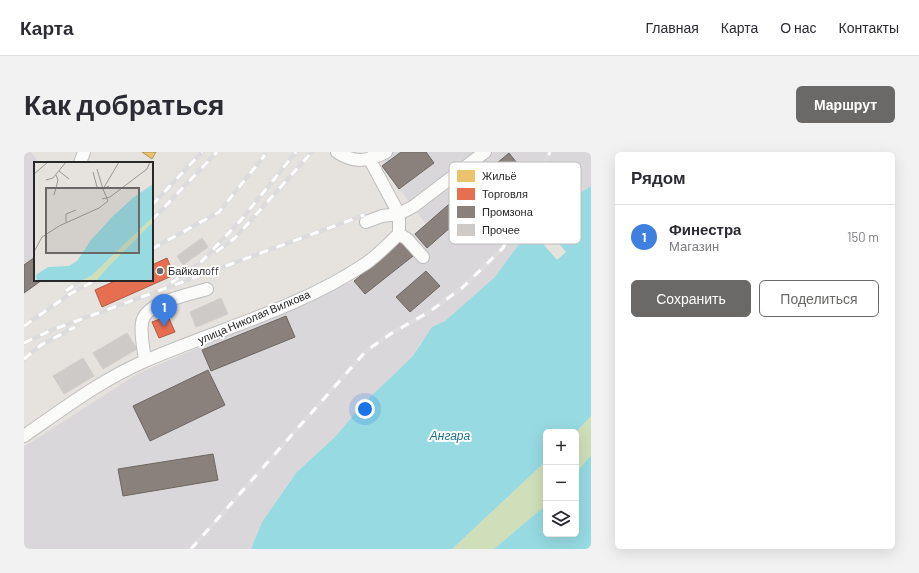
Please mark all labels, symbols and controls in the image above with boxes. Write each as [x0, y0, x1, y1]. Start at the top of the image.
text: Карта [20, 16, 74, 39]
text: Главная [646, 19, 699, 36]
text: Карта [721, 19, 758, 36]
text: О нас [780, 19, 817, 36]
text: Контакты [839, 19, 899, 36]
button: Маршрут [796, 86, 895, 123]
text: Как добраться [24, 87, 224, 121]
inset map [34, 162, 153, 281]
legend [449, 162, 581, 244]
text: Рядом [631, 167, 686, 187]
text: Жильё [482, 169, 517, 182]
text: Торговля [482, 187, 528, 200]
text: Промзона [482, 205, 534, 218]
text: Финестра [669, 220, 741, 238]
text: Прочее [482, 223, 520, 236]
text: 1 [642, 229, 646, 245]
text: 150 m [847, 229, 879, 245]
text: Магазин [669, 238, 719, 254]
place label: Байкалoff [168, 264, 219, 277]
marker: Байкалoff [155, 266, 165, 276]
button: Сохранить [631, 280, 751, 317]
button: Поделиться [759, 280, 879, 317]
street label: улица Николая Вилкова [196, 287, 313, 346]
pin: 1 [151, 294, 177, 327]
your location [355, 399, 375, 419]
water label: Ангара [429, 428, 471, 443]
map controls [543, 429, 579, 537]
button: + [543, 429, 579, 465]
button: − [543, 465, 579, 501]
button: layers [543, 501, 579, 537]

